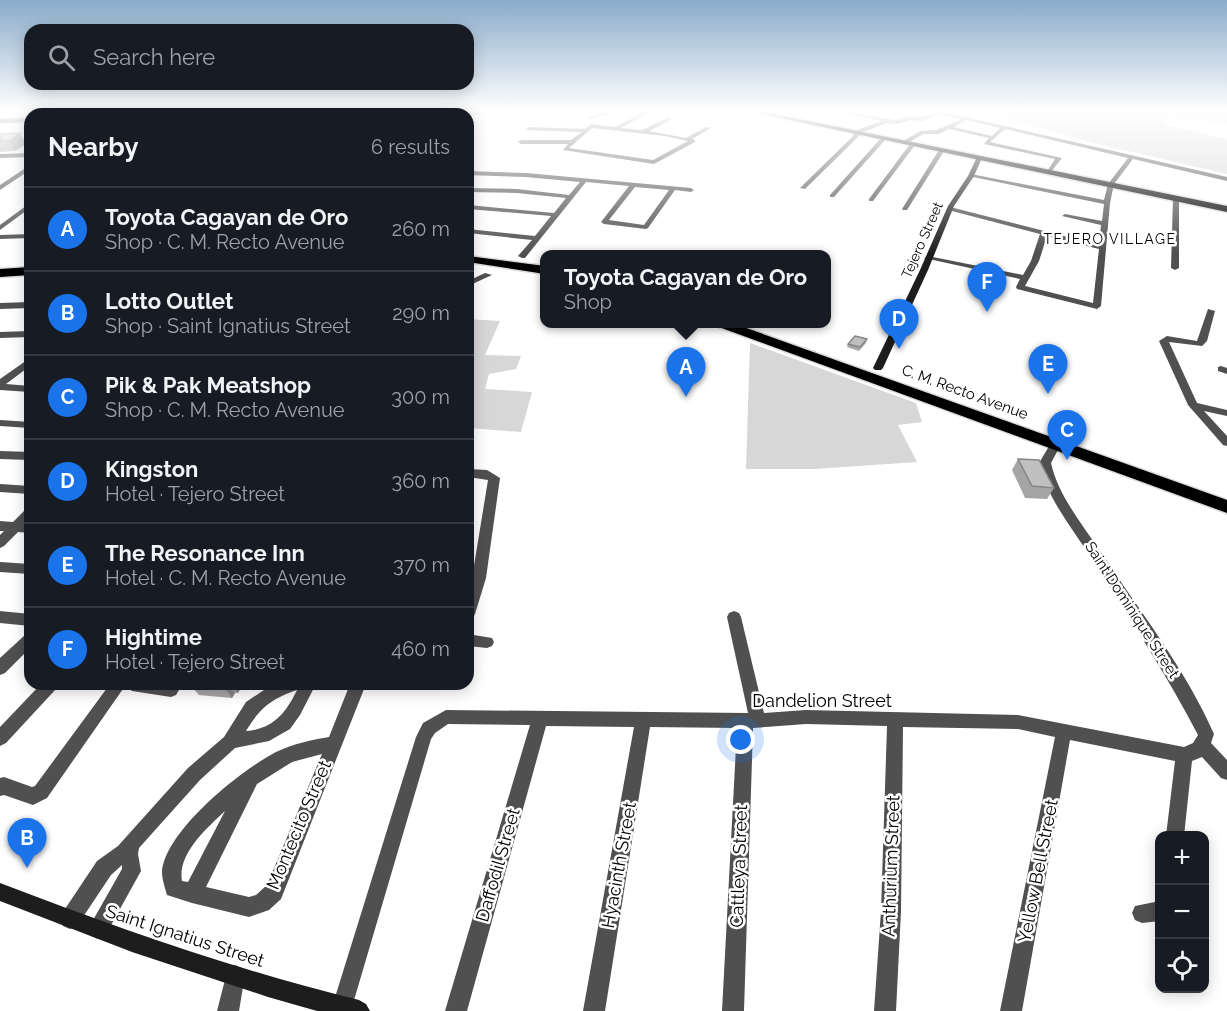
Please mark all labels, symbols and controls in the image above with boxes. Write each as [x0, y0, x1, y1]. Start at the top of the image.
search box [24, 24, 474, 90]
icon: search [45, 41, 78, 74]
text: Search here [93, 44, 215, 70]
text: Nearby [48, 132, 138, 162]
text: 6 results [371, 135, 450, 159]
street label: Tejero Street [898, 199, 946, 281]
text: Toyota Cagayan de Oro [105, 204, 348, 230]
text: A [61, 217, 74, 241]
text: 260 m [392, 217, 450, 241]
text: Shop · C. M. Recto Avenue [105, 230, 345, 254]
district label: TEJERO VILLAGE [1043, 231, 1177, 247]
popup [540, 250, 831, 328]
pin: F [968, 262, 1006, 312]
text: Toyota Cagayan de Oro [564, 264, 807, 290]
text: Lotto Outlet [105, 288, 233, 314]
text: Shop [564, 290, 612, 314]
pin: D [880, 300, 918, 349]
text: B [61, 301, 74, 325]
text: 290 m [392, 301, 450, 325]
text: Shop · Saint Ignatius Street [105, 314, 351, 338]
pin: E [1028, 344, 1068, 394]
pin: A [666, 348, 706, 397]
street label: C. M. Recto Avenue [899, 361, 1031, 423]
text: Pik & Pak Meatshop [105, 372, 311, 398]
text: C [61, 385, 74, 409]
text: 300 m [391, 385, 450, 409]
text: Shop · C. M. Recto Avenue [105, 398, 345, 422]
pin: C [1048, 410, 1086, 460]
text: Kingston [105, 456, 198, 482]
text: D [60, 469, 75, 493]
text: 360 m [392, 469, 450, 493]
text: Hotel · Tejero Street [105, 482, 285, 506]
street label: Saint Dominique Street [1081, 538, 1183, 682]
text: The Resonance Inn [105, 540, 305, 566]
text: E [61, 553, 74, 577]
text: 370 m [393, 553, 450, 577]
text: Hotel · C. M. Recto Avenue [105, 566, 346, 590]
text: Hightime [105, 624, 202, 650]
text: F [62, 637, 73, 661]
text: 460 m [391, 637, 450, 661]
text: Hotel · Tejero Street [105, 650, 285, 674]
street label: Dandelion Street [752, 690, 892, 711]
your location [726, 725, 755, 754]
street label: Montecito Street [262, 757, 335, 892]
street label: Anthurium Street [878, 795, 903, 937]
street label: Yellow Bell Street [1013, 797, 1062, 944]
street label: Hyacinth Street [597, 800, 640, 930]
street label: Cattleya Street [726, 804, 751, 928]
street label: Daffodil Street [471, 806, 524, 924]
pin: B [8, 818, 46, 868]
map controls [1155, 831, 1209, 993]
button: + [1155, 831, 1209, 885]
button: − [1155, 885, 1209, 939]
street label: Saint Ignatius Street [103, 900, 267, 971]
button: locate [1155, 939, 1209, 993]

